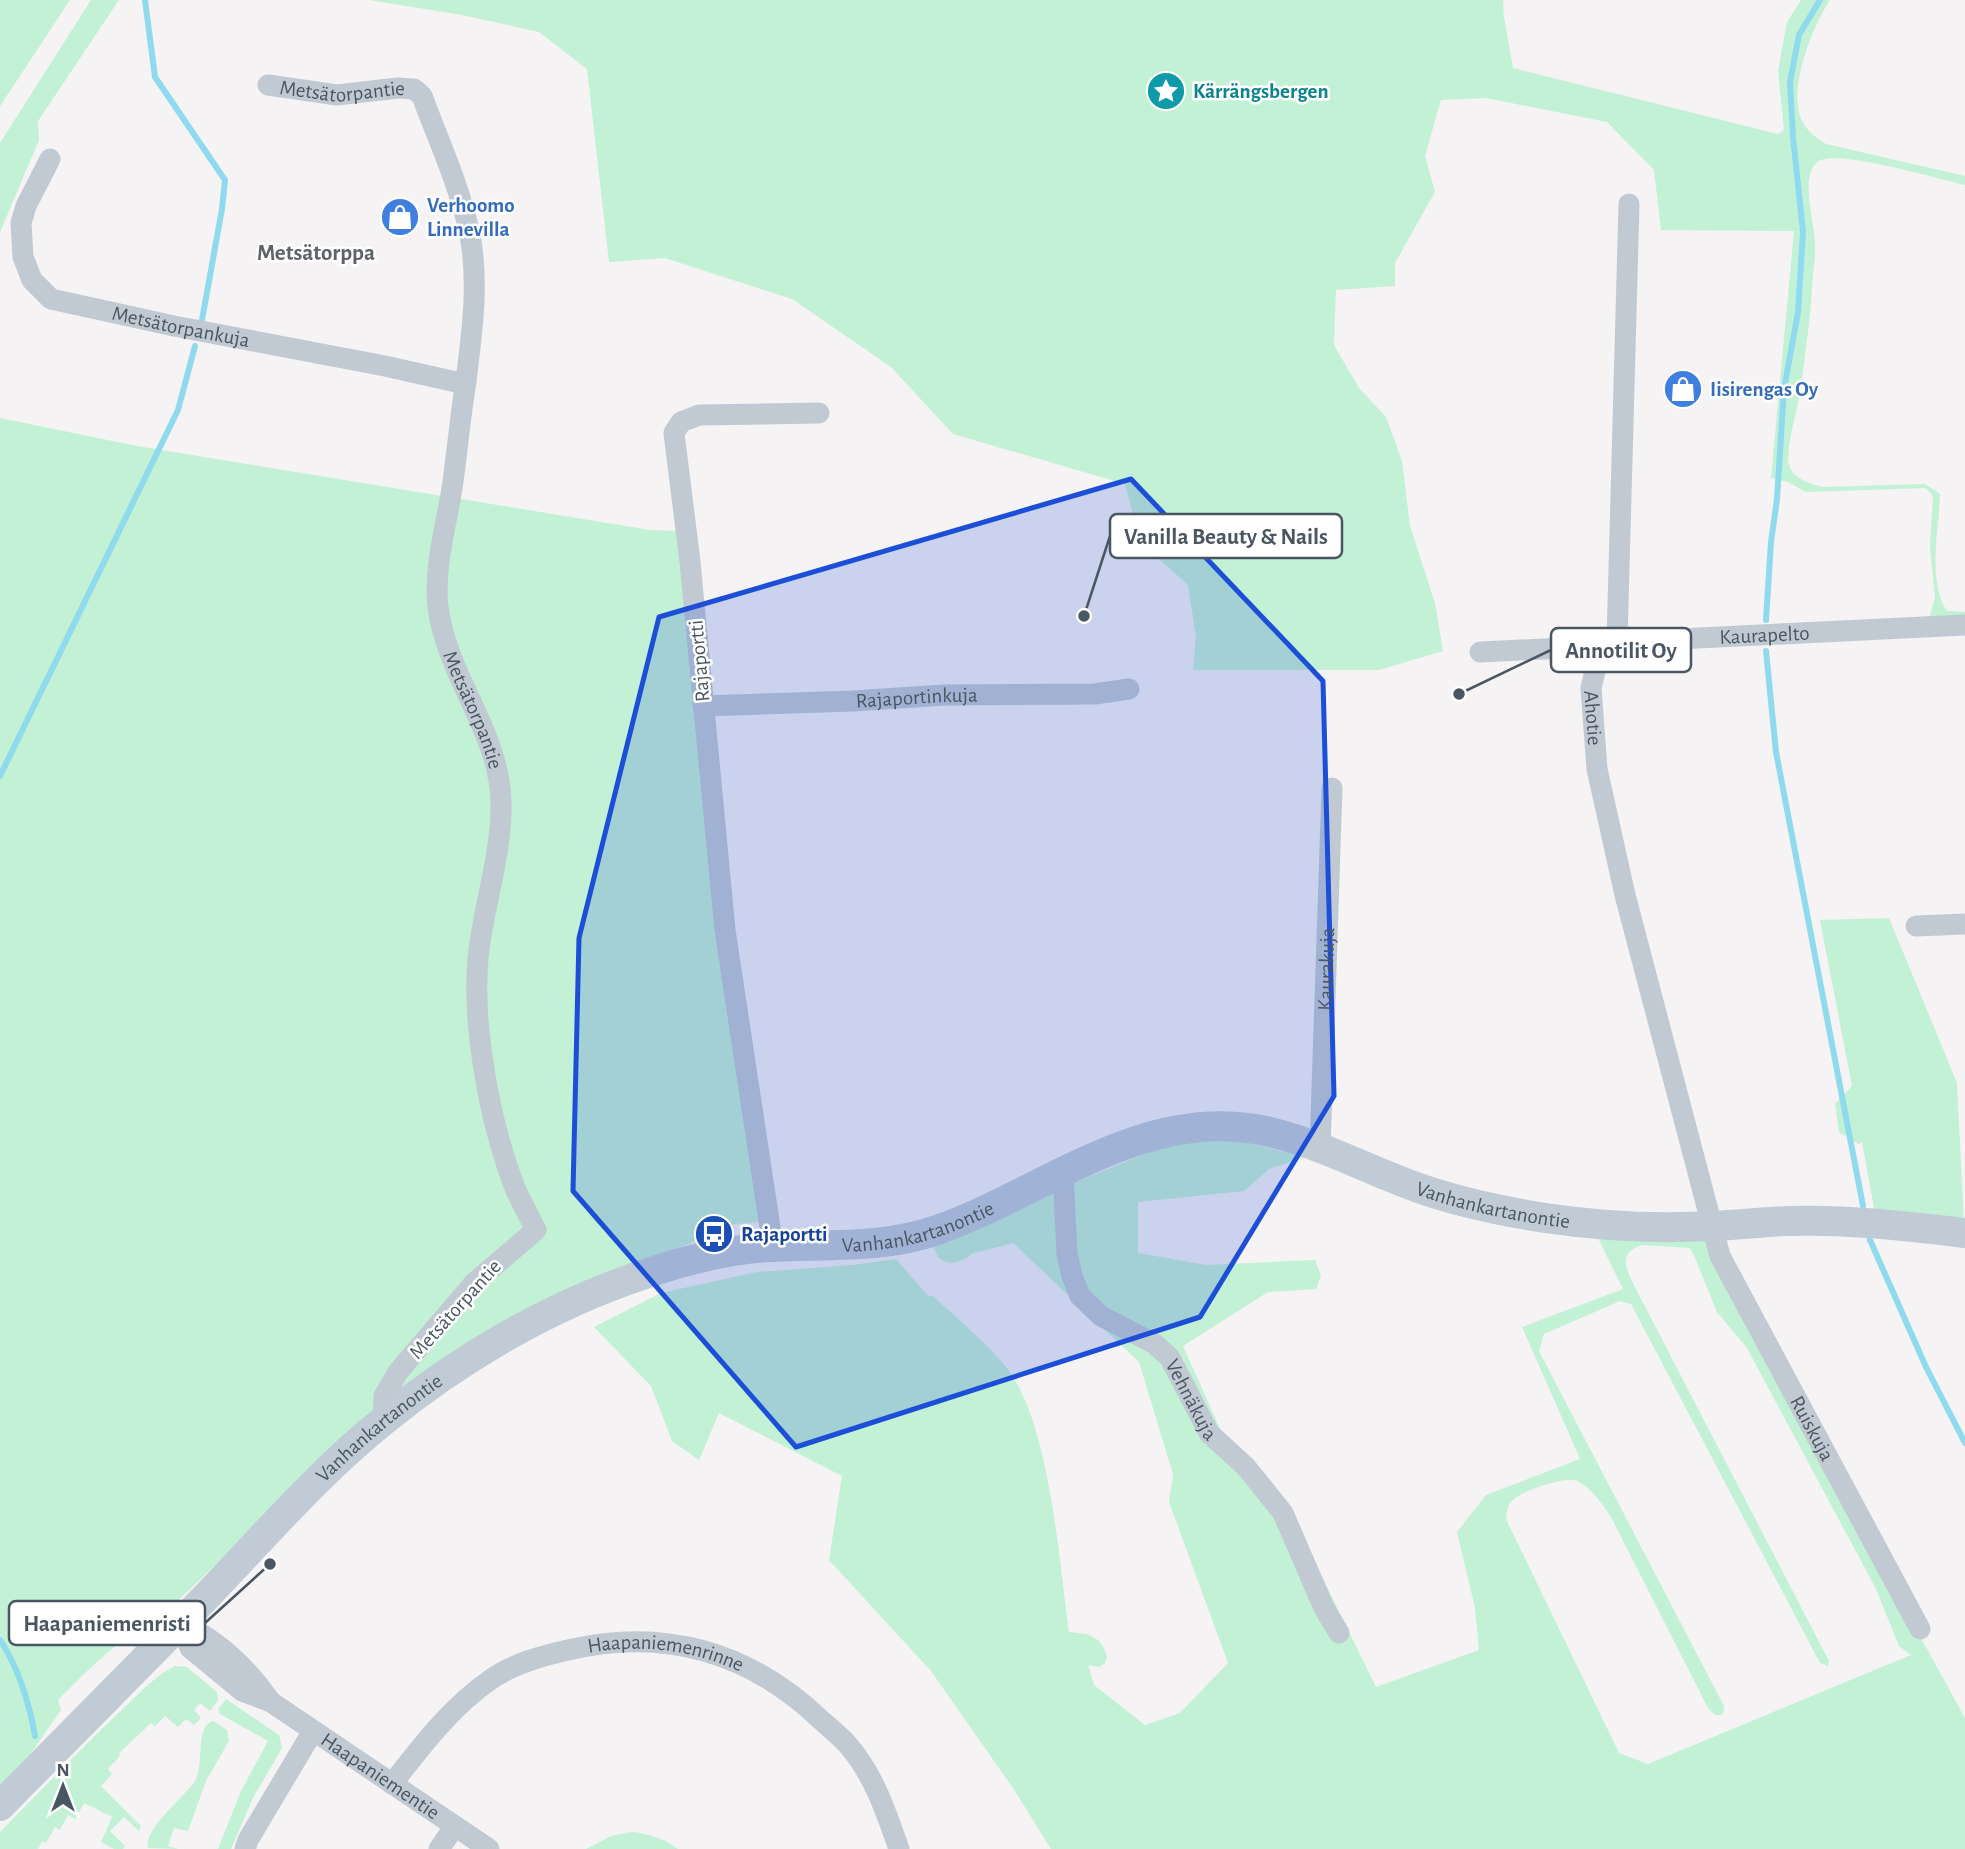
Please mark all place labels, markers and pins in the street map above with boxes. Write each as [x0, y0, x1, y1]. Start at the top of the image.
place icon: Kärrängsbergen [1145, 70, 1187, 112]
place label: Kärrängsbergen [1193, 81, 1329, 102]
place label: Verhoomo Linnevilla [427, 195, 515, 240]
shop icon: Verhoomo Linnevilla [379, 196, 421, 238]
shop icon: Iisirengas Oy [1662, 368, 1704, 410]
place label: Iisirengas Oy [1710, 379, 1819, 400]
callout: Vanilla Beauty & Nails [1110, 514, 1342, 558]
callout: Annotilit Oy [1551, 628, 1691, 672]
bus stop icon: Rajaportti [693, 1213, 735, 1255]
place label: Rajaportti [741, 1224, 828, 1245]
callout: Haapaniemenristi [9, 1601, 205, 1645]

